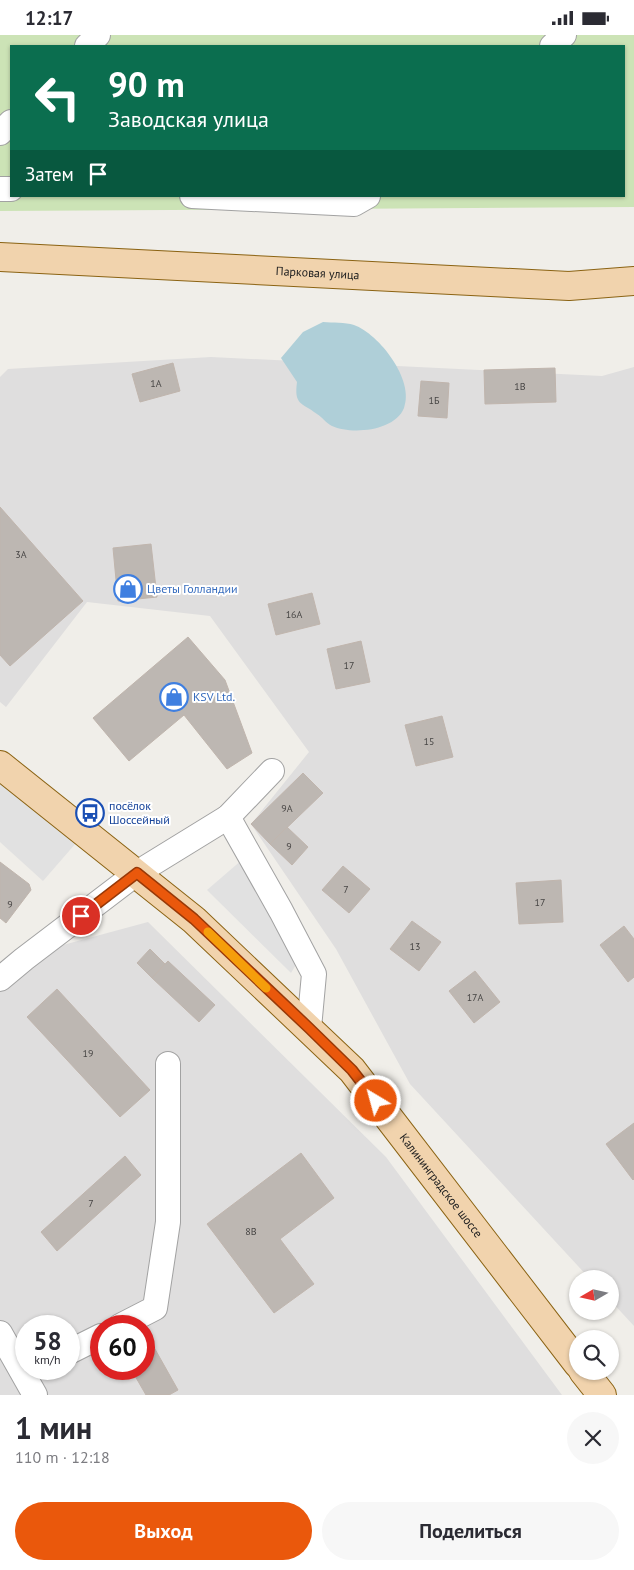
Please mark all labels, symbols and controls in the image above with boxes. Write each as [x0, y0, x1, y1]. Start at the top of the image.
text: 12:17 [25, 6, 73, 30]
text: 90 m [108, 61, 185, 107]
icon: left [25, 65, 90, 130]
text: Заводская улица [108, 105, 269, 133]
icon: arrive [84, 160, 112, 188]
text: Затем [25, 162, 74, 186]
street label: Парковая улица [275, 263, 360, 282]
house number: 1А [150, 377, 162, 390]
house number: 1В [514, 380, 526, 393]
house number: 1Б [429, 394, 440, 407]
house number: 3А [15, 548, 27, 561]
shop icon: Цветы Голландии [113, 574, 143, 604]
place label: Цветы Голландии [147, 581, 238, 596]
house number: 16А [286, 608, 303, 621]
house number: 17 [344, 659, 354, 672]
shop icon: KSV Ltd. [159, 682, 189, 712]
place label: KSV Ltd. [193, 689, 235, 704]
house number: 15 [424, 735, 434, 748]
bus stop icon: посёлок Шоссейный [75, 798, 105, 828]
place label: посёлок Шоссейный [109, 798, 170, 827]
house number: 9А [281, 802, 293, 815]
house number: 9 [286, 840, 292, 853]
house number: 7 [343, 883, 349, 896]
pin [60, 895, 102, 937]
house number: 17 [535, 896, 545, 909]
house number: 9 [7, 898, 13, 911]
icon: arrive [67, 902, 95, 930]
house number: 13 [410, 940, 420, 953]
house number: 17А [467, 991, 484, 1004]
house number: 19 [83, 1047, 93, 1060]
position arrow [349, 1074, 401, 1126]
street label: Калининградское шоссе [397, 1130, 486, 1240]
house number: 7 [88, 1197, 94, 1210]
house number: 8В [245, 1225, 257, 1238]
north arrow [569, 1270, 619, 1320]
map controls [569, 1270, 619, 1380]
speed limit sign: 60 [90, 1315, 155, 1380]
text: 58 [33, 1325, 62, 1357]
button: search [569, 1330, 619, 1380]
text: km/h [34, 1352, 61, 1367]
text: 1 мин [15, 1408, 92, 1447]
button: close [567, 1412, 619, 1464]
text: 110 m · 12:18 [15, 1447, 110, 1467]
button: Выход [15, 1502, 312, 1560]
button: Поделиться [322, 1502, 619, 1560]

